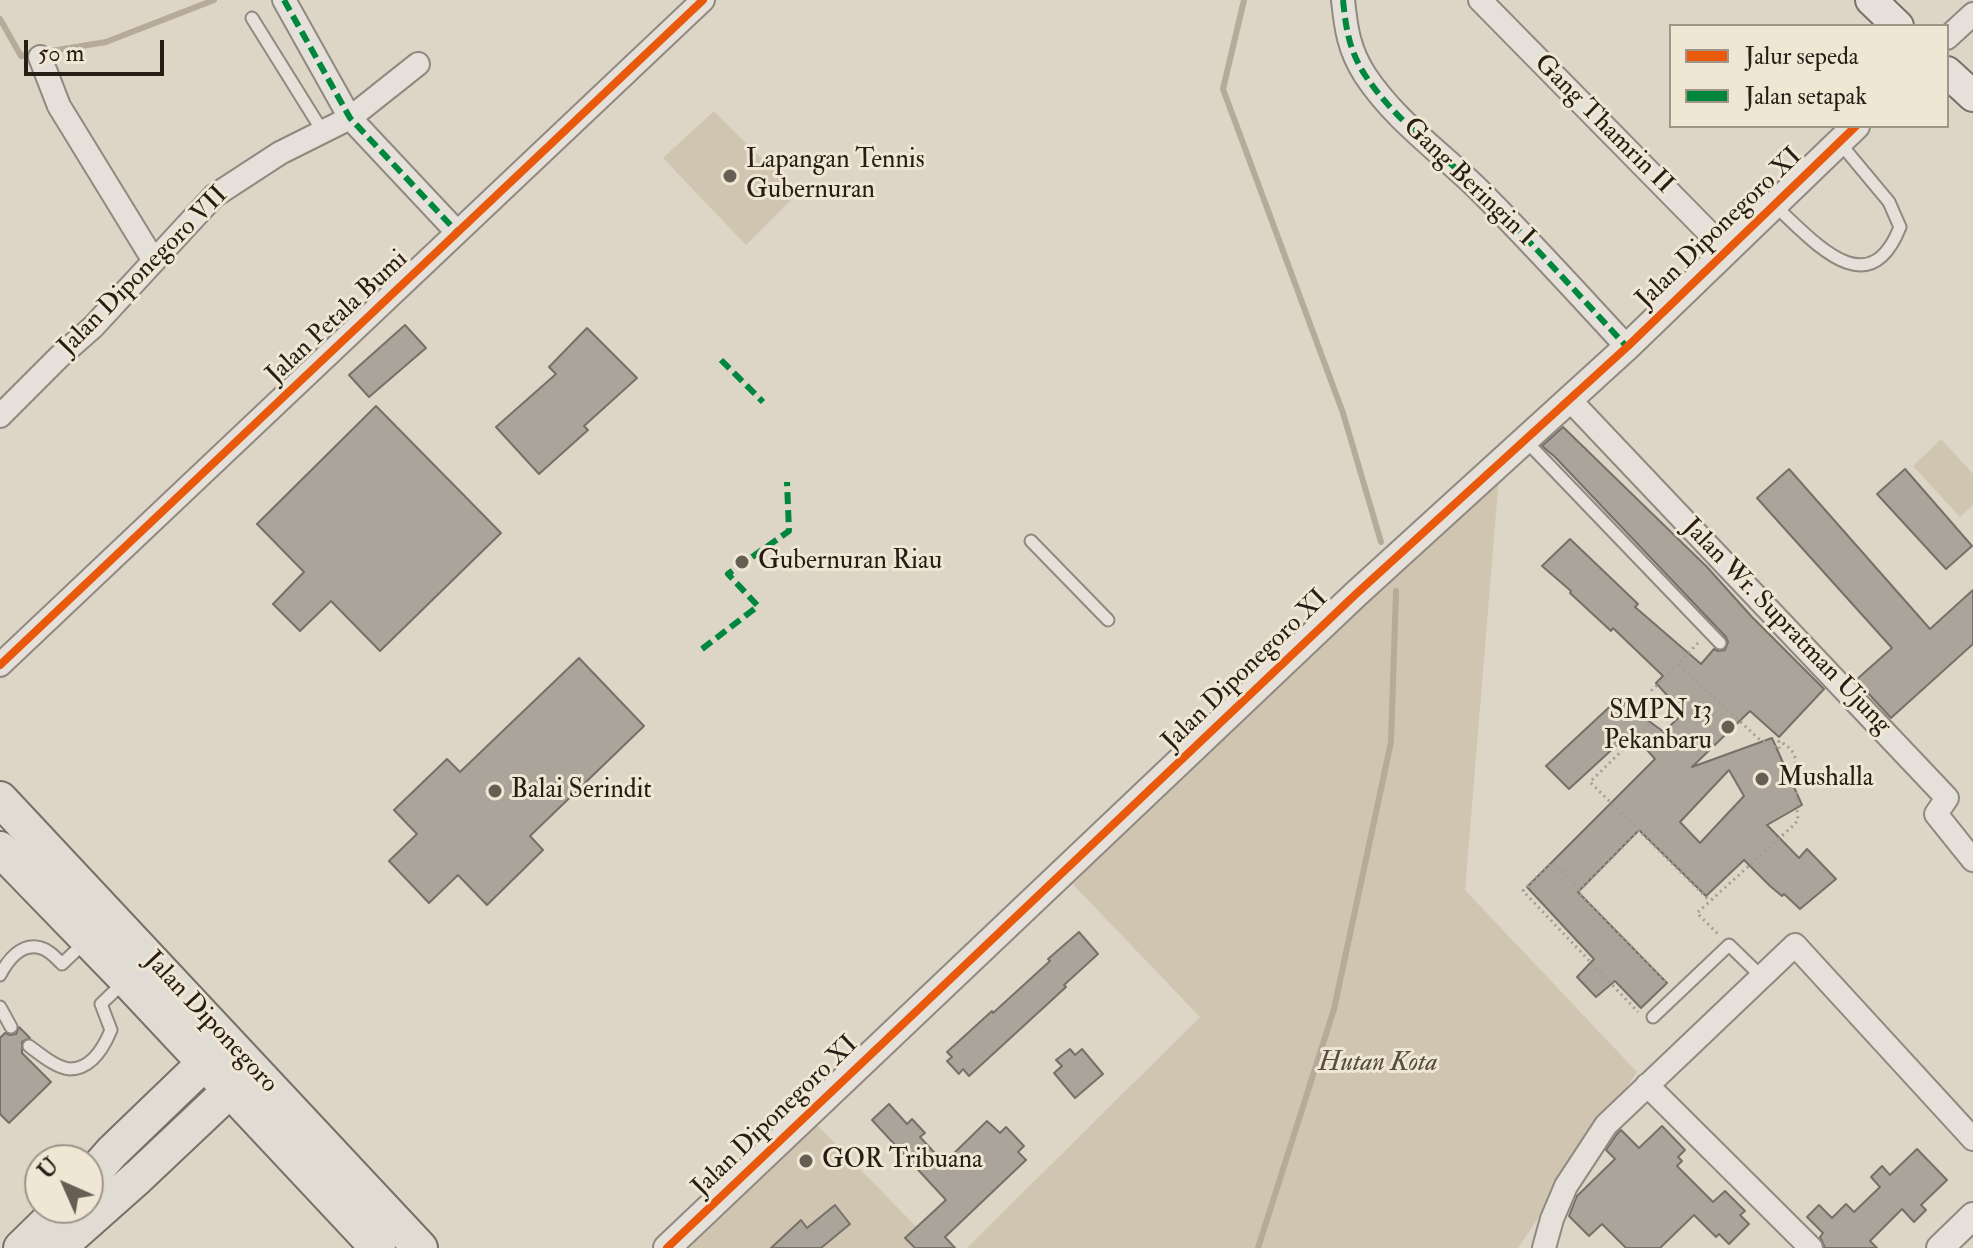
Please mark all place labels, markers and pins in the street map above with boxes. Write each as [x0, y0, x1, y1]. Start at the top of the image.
place label: Lapangan Tennis Gubernuran [746, 145, 925, 206]
marker: Lapangan Tennis Gubernuran [721, 167, 739, 185]
place label: Gubernuran Riau [758, 546, 942, 578]
marker: Gubernuran Riau [733, 553, 751, 571]
place label: SMPN 13 Pekanbaru [1604, 696, 1712, 758]
marker: SMPN 13 Pekanbaru [1719, 718, 1737, 736]
place label: Mushalla [1778, 763, 1873, 795]
marker: Mushalla [1753, 770, 1771, 788]
place label: Balai Serindit [511, 775, 652, 807]
marker: Balai Serindit [486, 782, 504, 800]
place label: GOR Tribuana [822, 1145, 983, 1177]
marker: GOR Tribuana [797, 1152, 815, 1170]

